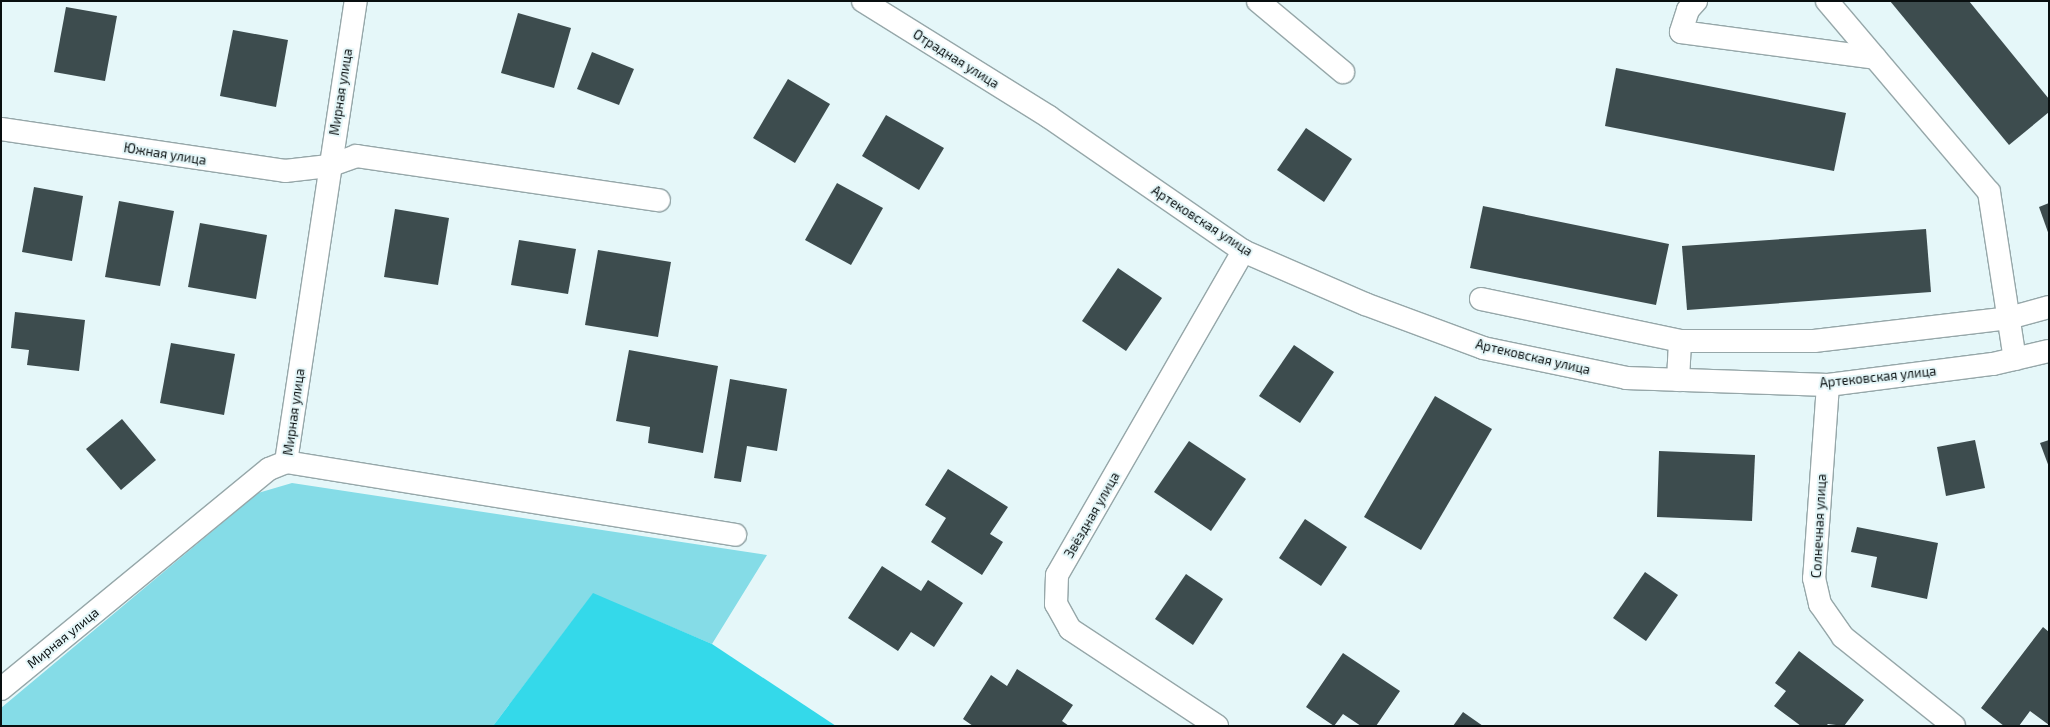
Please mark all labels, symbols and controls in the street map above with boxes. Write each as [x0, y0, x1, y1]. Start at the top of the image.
street label: Отрадная улица [910, 26, 1002, 92]
street label: Мирная улица [326, 48, 356, 136]
street label: Южная улица [123, 140, 207, 168]
street label: Артековская улица [1149, 183, 1255, 259]
street label: Артековская улица [1474, 336, 1592, 378]
street label: Артековская улица [1819, 363, 1937, 391]
street label: Мирная улица [280, 368, 308, 456]
street label: Звёздная улица [1061, 469, 1123, 561]
street label: Солнечная улица [1808, 473, 1830, 579]
street label: Мирная улица [24, 604, 102, 672]

